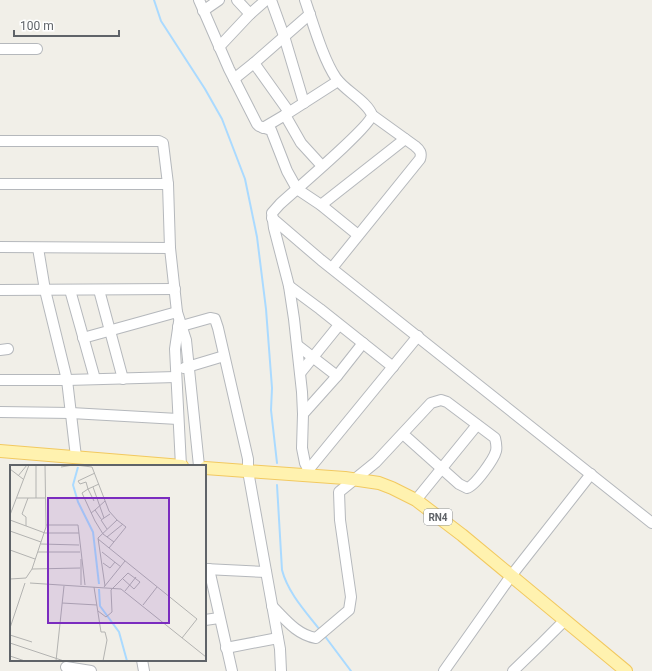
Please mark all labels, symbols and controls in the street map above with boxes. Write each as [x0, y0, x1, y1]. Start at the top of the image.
scale bar [14, 12, 119, 38]
text: 100 m [20, 19, 54, 33]
inset map [10, 465, 206, 661]
road number: RN4 [424, 509, 452, 525]

